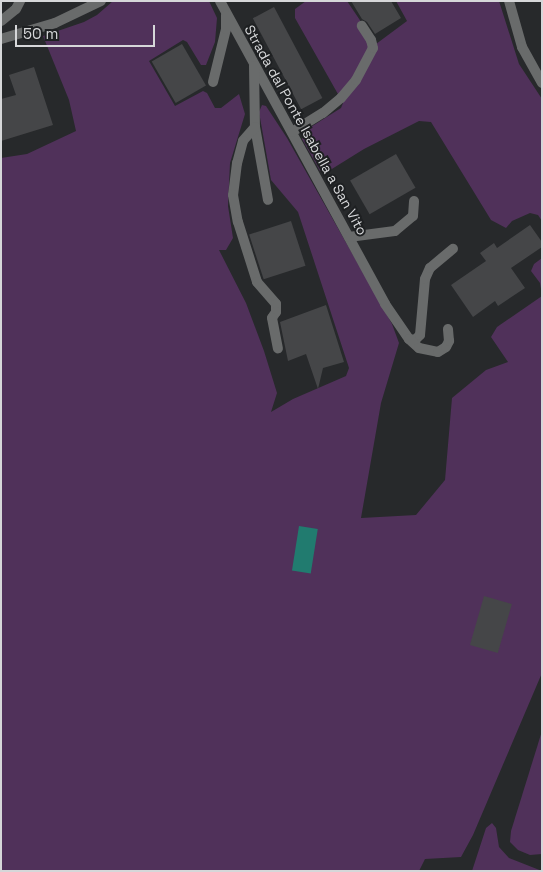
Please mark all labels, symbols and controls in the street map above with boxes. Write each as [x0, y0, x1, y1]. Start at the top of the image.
scale bar [18, 15, 158, 47]
street label: Strada dal Ponte Isabella a San Vito [241, 22, 371, 238]
text: 50 m [23, 24, 58, 43]

